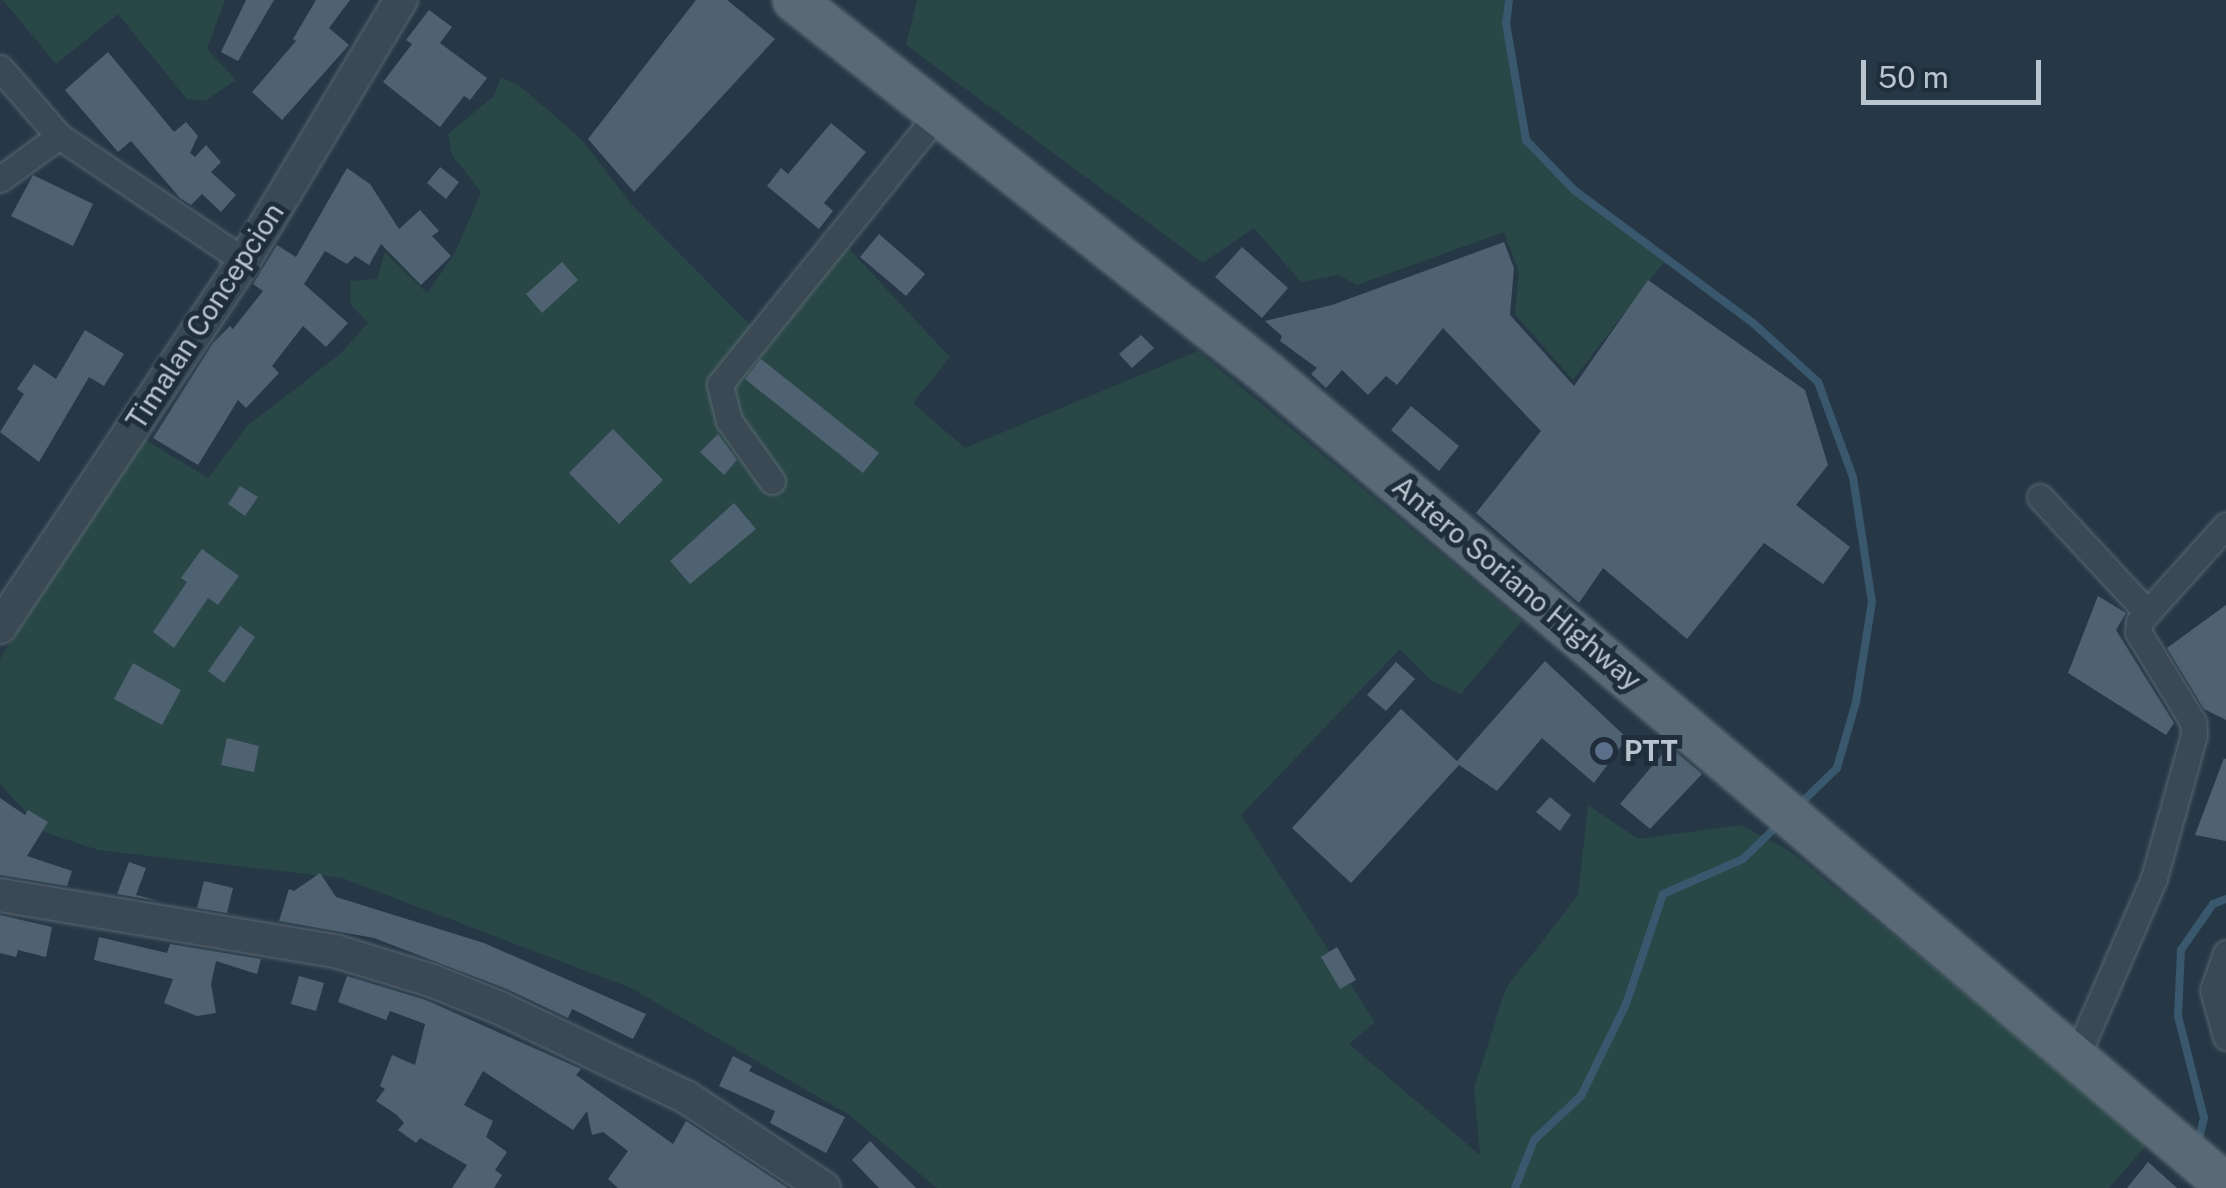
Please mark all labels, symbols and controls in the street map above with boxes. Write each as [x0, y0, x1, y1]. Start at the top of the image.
scale bar [1866, 40, 2046, 102]
text: 50 m [1878, 59, 1949, 95]
street label: Timalan Concepcion [119, 197, 291, 435]
street label: Antero Soriano Highway [1386, 469, 1648, 697]
place label: PTT [1624, 734, 1678, 768]
marker: PTT [1593, 740, 1615, 762]

